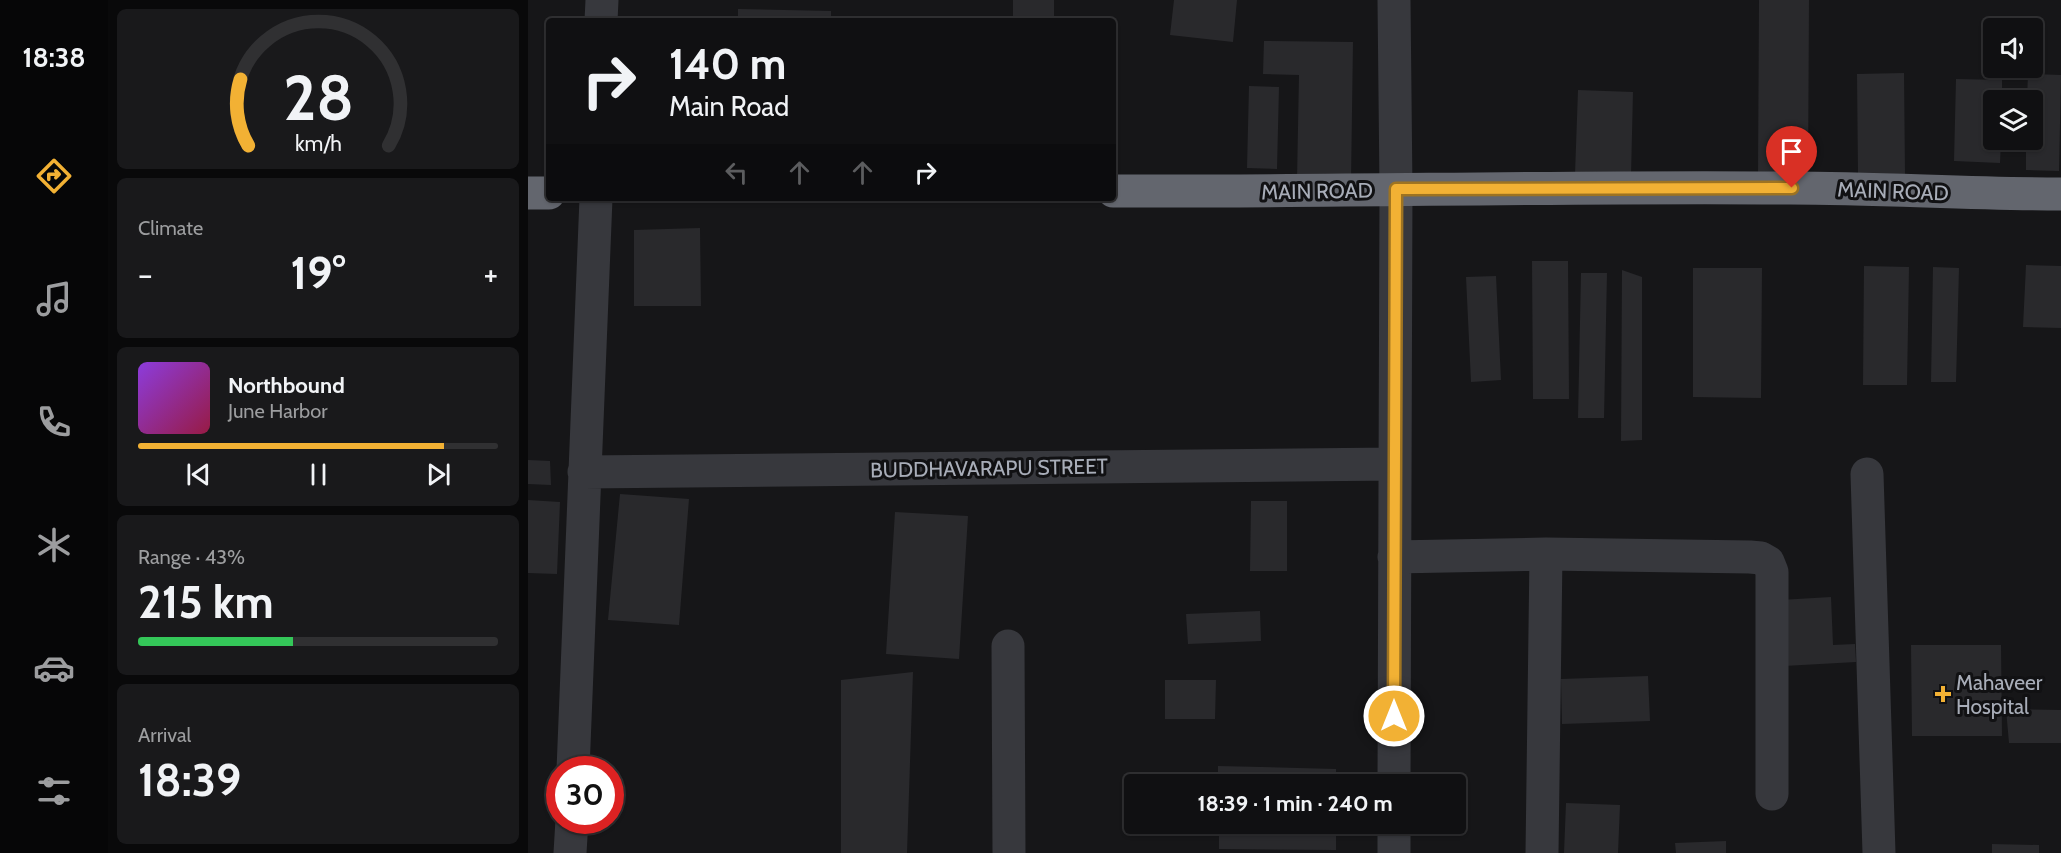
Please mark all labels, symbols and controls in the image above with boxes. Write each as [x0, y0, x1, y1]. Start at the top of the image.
map controls [1983, 18, 2043, 150]
button: sound [1983, 18, 2043, 78]
text: 140 m [669, 38, 786, 90]
text: 18:38 [22, 41, 86, 74]
icon: right [570, 42, 648, 120]
text: 28 [283, 60, 353, 136]
text: Main Road [669, 90, 789, 123]
button: layers [1983, 90, 2043, 150]
pin [1766, 126, 1817, 188]
text: km/h [295, 130, 341, 156]
icon: arrive [1775, 135, 1808, 168]
icon: directions [33, 155, 75, 197]
icon: left [720, 156, 753, 189]
icon: ahead [783, 156, 816, 189]
icon: ahead [846, 156, 879, 189]
icon: right [909, 156, 942, 189]
street label: MAIN ROAD [1837, 177, 1949, 205]
street label: MAIN ROAD [1261, 178, 1373, 204]
text: Climate [138, 216, 203, 240]
text: 19° [291, 246, 345, 300]
text: − [138, 254, 153, 294]
text: + [483, 254, 498, 294]
icon: music [33, 278, 75, 320]
text: Northbound [228, 372, 345, 399]
text: June Harbor [228, 399, 328, 423]
icon: phone [33, 401, 75, 443]
street label: BUDDHAVARAPU STREET [870, 453, 1108, 483]
icon: previous [182, 458, 215, 491]
icon: pause [302, 458, 335, 491]
icon: next [422, 458, 455, 491]
icon: climate [33, 524, 75, 566]
text: Range · 43% [138, 545, 245, 569]
text: 215 km [138, 575, 274, 629]
icon: car [33, 647, 75, 689]
place label: Mahaveer Hospital [1956, 670, 2043, 719]
position arrow [1362, 684, 1426, 748]
marker: Mahaveer Hospital [1934, 685, 1952, 703]
text: Arrival [138, 723, 191, 747]
text: 18:39 [138, 753, 241, 807]
speed limit sign: 30 [546, 756, 624, 834]
icon: filters [33, 770, 75, 812]
text: 18:39 · 1 min · 240 m [1197, 790, 1393, 817]

